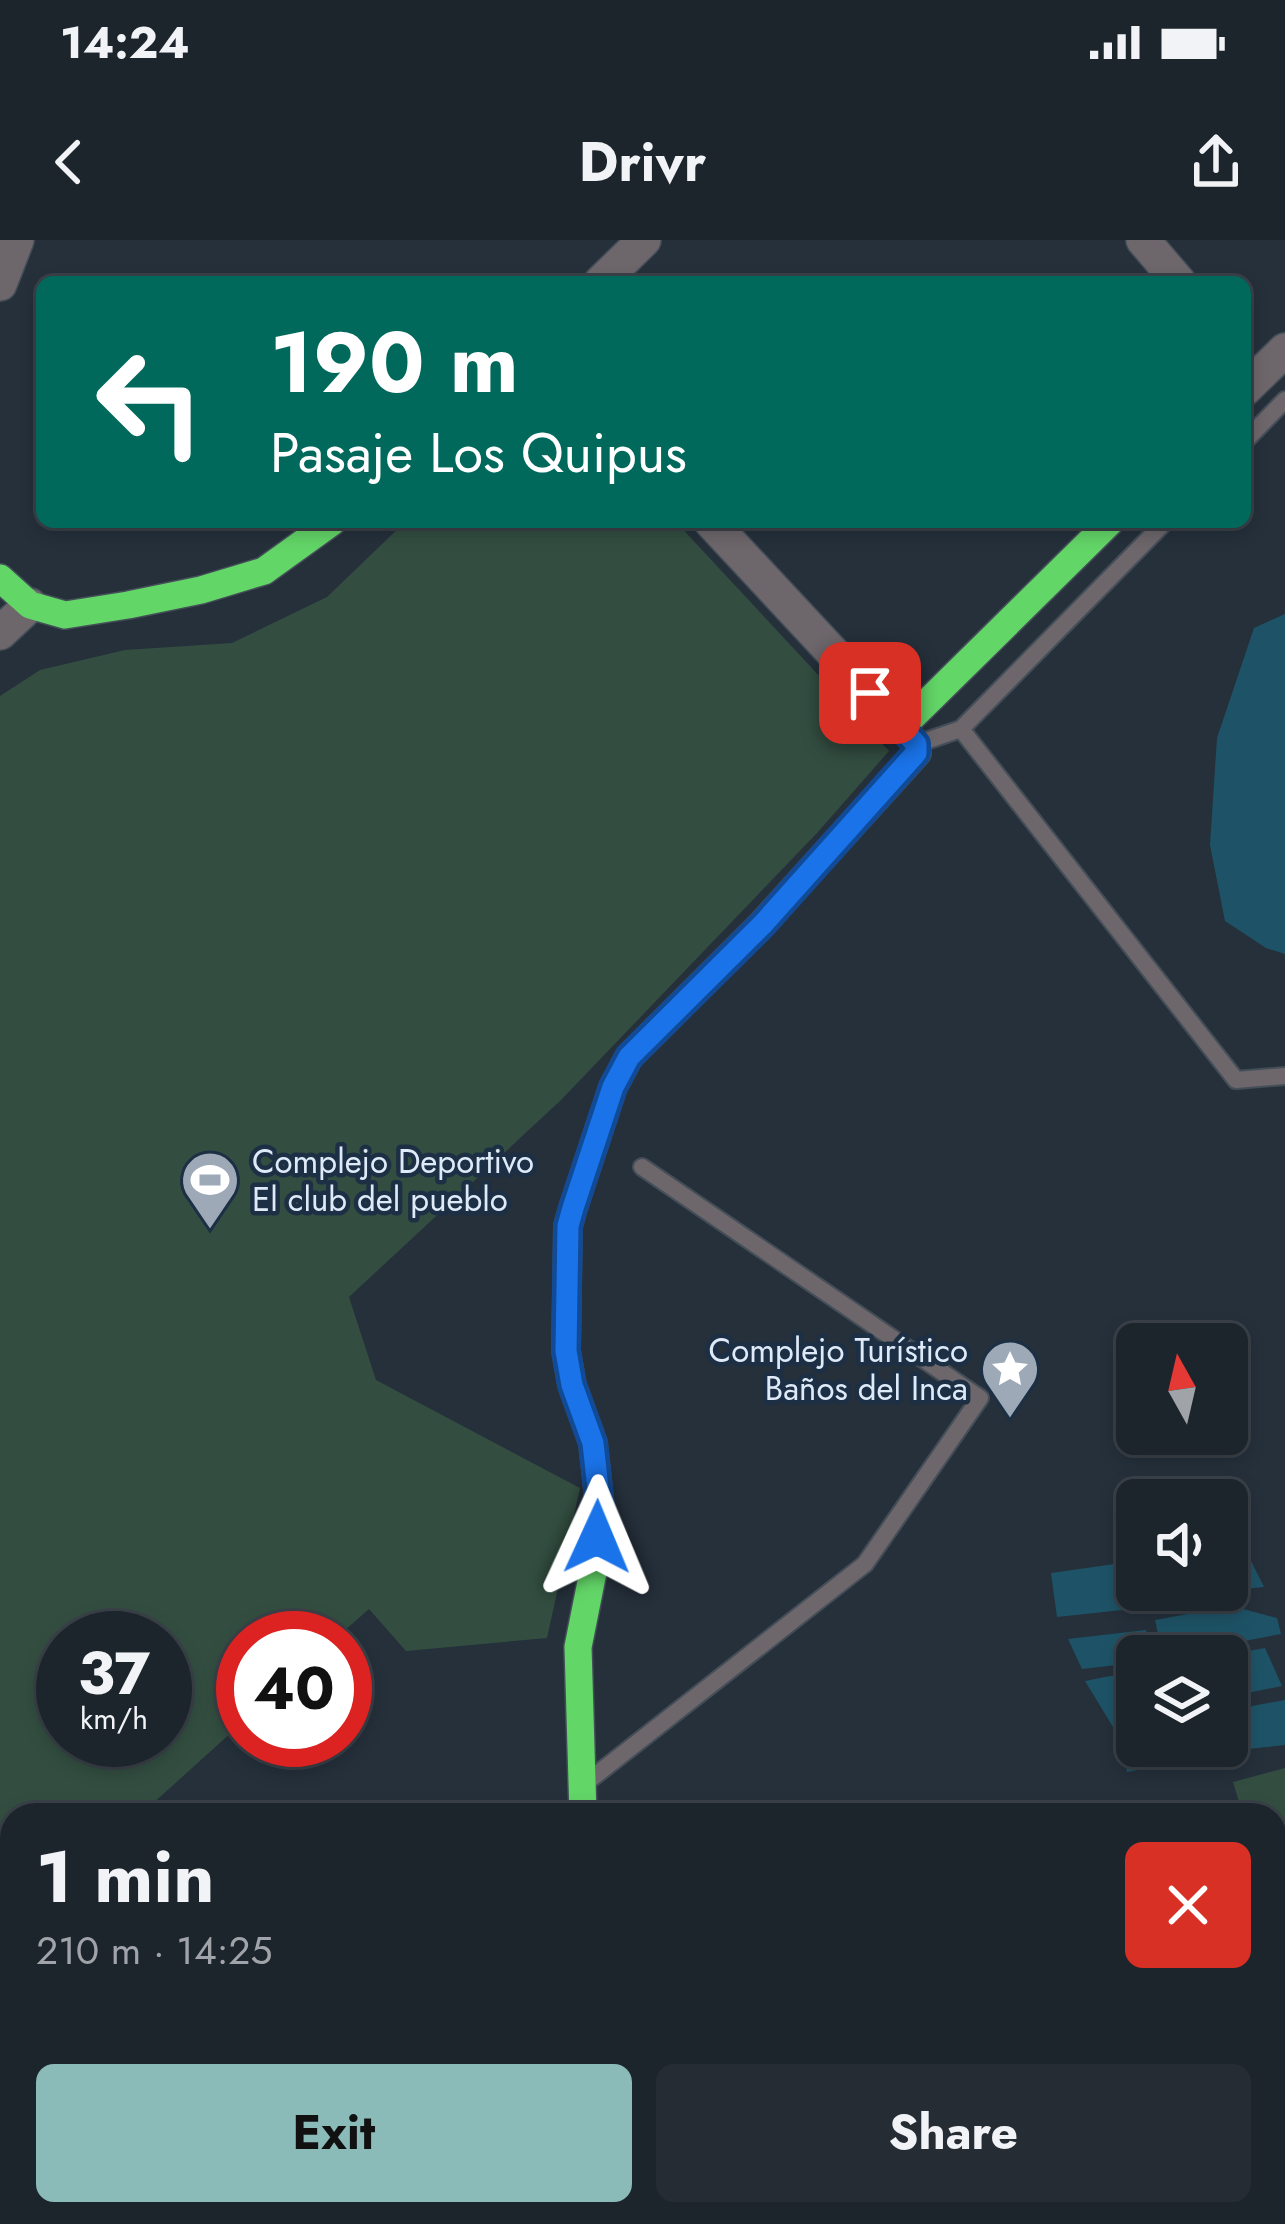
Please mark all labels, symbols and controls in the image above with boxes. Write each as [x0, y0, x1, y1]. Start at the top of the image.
text: 14:24 [60, 10, 190, 75]
text: Drivr [579, 123, 706, 201]
icon: back [36, 129, 102, 195]
icon: share [1183, 129, 1249, 195]
text: 190 m [270, 302, 519, 424]
icon: left [72, 324, 228, 480]
text: Pasaje Los Quipus [270, 414, 687, 492]
pin [819, 642, 921, 744]
icon: arrive [837, 660, 903, 726]
place label: Complejo Deportivo El club del pueblo [252, 1138, 534, 1223]
sports icon: Complejo Deportivo El club del pueblo [179, 1149, 241, 1231]
north arrow [1116, 1323, 1248, 1455]
map controls [1116, 1323, 1248, 1767]
place label: Complejo Turístico Baños del Inca [709, 1327, 968, 1412]
place icon: Complejo Turístico Baños del Inca [979, 1338, 1041, 1420]
position arrow [534, 1474, 660, 1600]
button: sound [1116, 1479, 1248, 1611]
speed limit sign: 40 [216, 1611, 372, 1767]
text: 37 [78, 1630, 150, 1717]
button: layers [1116, 1635, 1248, 1767]
text: km/h [80, 1697, 148, 1740]
text: 1 min [36, 1825, 215, 1929]
button: close [1125, 1842, 1251, 1968]
text: 210 m · 14:25 [36, 1922, 273, 1979]
button: Exit [36, 2064, 632, 2202]
button: Share [656, 2064, 1251, 2202]

